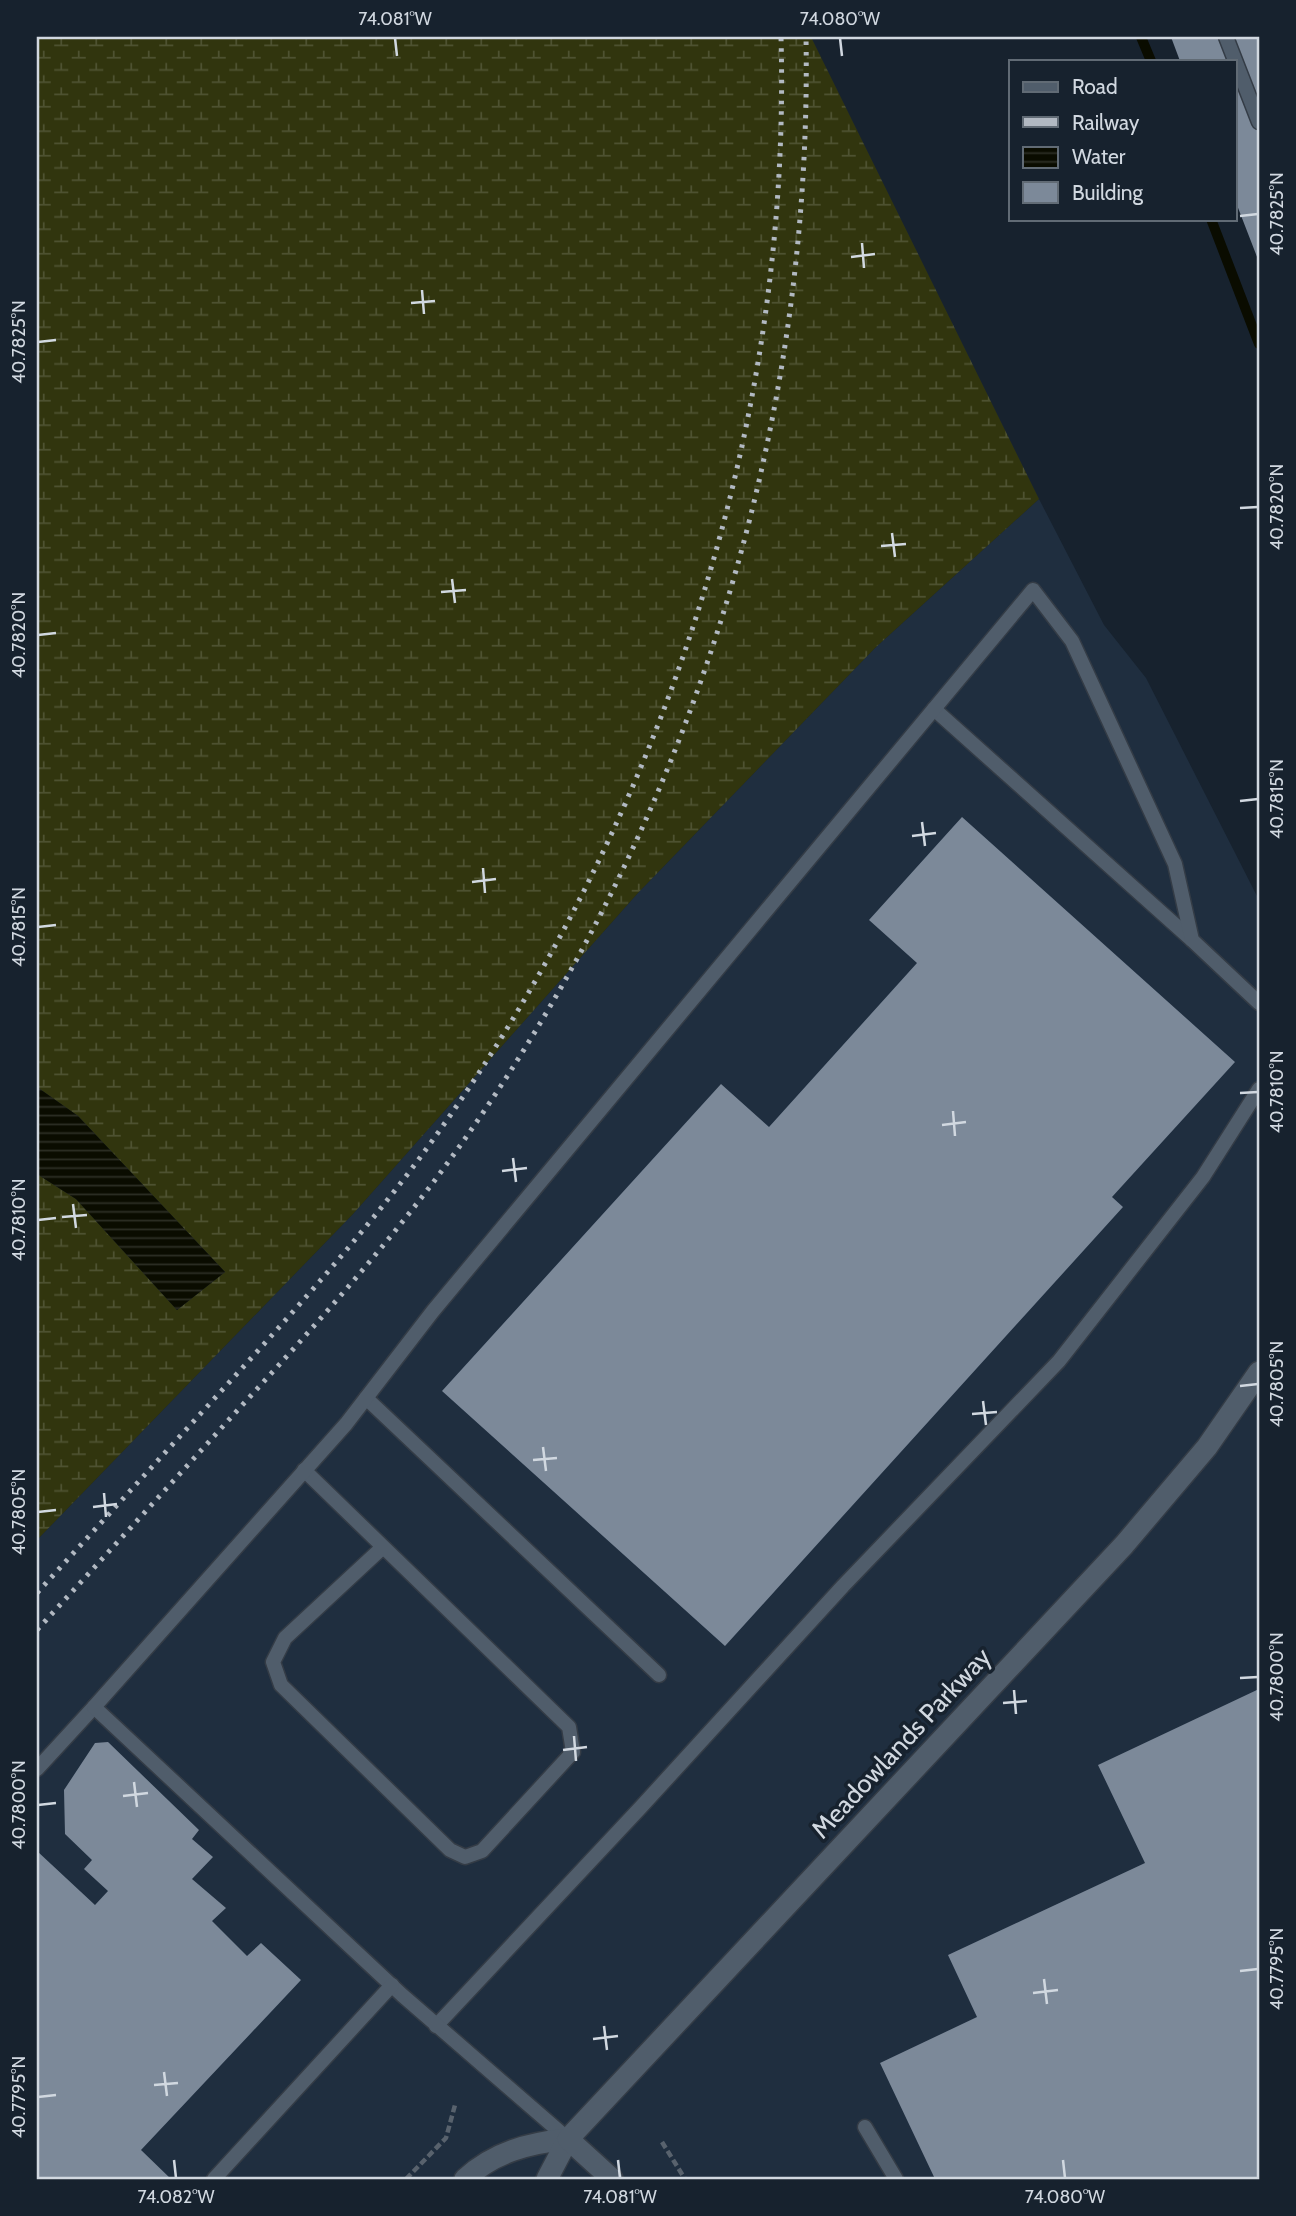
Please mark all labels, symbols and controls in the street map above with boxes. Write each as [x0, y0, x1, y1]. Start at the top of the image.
text: 74.081°W [358, 8, 432, 30]
text: 74.080°W [800, 8, 880, 30]
legend [1009, 60, 1236, 220]
text: Road [1072, 74, 1118, 99]
text: Railway [1072, 110, 1140, 135]
text: Water [1072, 144, 1126, 169]
text: 40.7825°N [1266, 172, 1288, 256]
text: Building [1072, 180, 1144, 205]
text: 40.7825°N [8, 300, 30, 384]
text: 40.7820°N [1266, 464, 1288, 550]
text: 40.7820°N [8, 592, 30, 678]
text: 40.7815°N [1266, 759, 1288, 839]
text: 40.7815°N [8, 887, 30, 967]
text: 40.7810°N [1266, 1051, 1288, 1133]
text: 40.7810°N [8, 1179, 30, 1261]
text: 40.7805°N [1266, 1341, 1288, 1427]
text: 40.7805°N [8, 1469, 30, 1555]
text: 40.7800°N [1266, 1632, 1288, 1722]
street label: Meadowlands Parkway [804, 1641, 998, 1845]
text: 40.7800°N [8, 1760, 30, 1850]
text: 40.7795°N [1266, 1928, 1288, 2010]
text: 40.7795°N [8, 2056, 30, 2138]
text: 74.082°W [137, 2186, 215, 2208]
text: 74.081°W [583, 2186, 657, 2208]
text: 74.080°W [1025, 2186, 1105, 2208]

